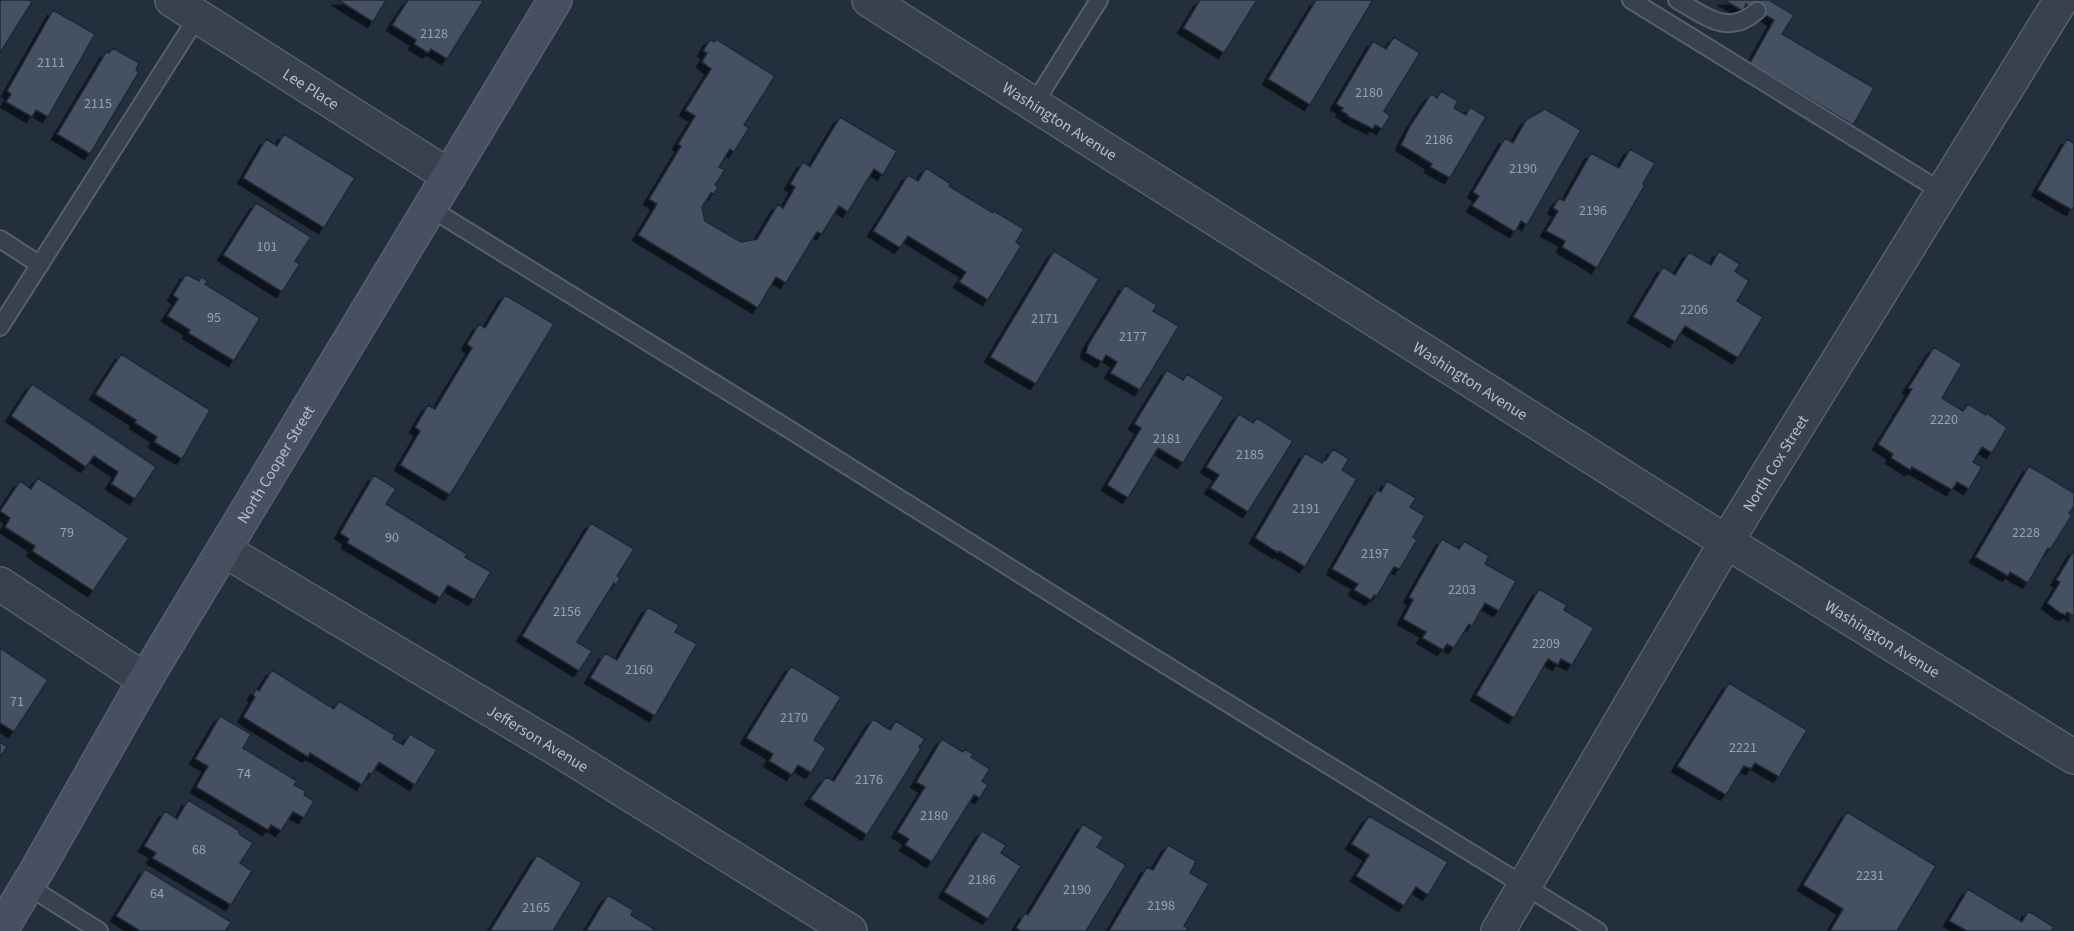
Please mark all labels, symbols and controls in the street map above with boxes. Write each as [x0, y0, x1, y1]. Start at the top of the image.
house number: 2128 [420, 24, 448, 44]
house number: 2111 [37, 53, 65, 73]
street label: Lee Place [278, 63, 343, 115]
street label: Washington Avenue [998, 77, 1121, 166]
house number: 2180 [1355, 83, 1383, 103]
house number: 2115 [84, 94, 112, 114]
house number: 2186 [1425, 130, 1453, 150]
house number: 2190 [1509, 159, 1537, 179]
house number: 2196 [1579, 201, 1607, 221]
house number: 101 [257, 237, 277, 257]
house number: 2206 [1680, 300, 1708, 320]
house number: 95 [207, 308, 221, 328]
house number: 2171 [1031, 309, 1059, 329]
house number: 2177 [1119, 327, 1147, 347]
street label: Washington Avenue [1409, 337, 1532, 426]
street label: North Cooper Street [232, 401, 320, 528]
street label: North Cox Street [1738, 410, 1814, 516]
house number: 2220 [1930, 410, 1958, 430]
house number: 2181 [1153, 429, 1181, 449]
house number: 2185 [1236, 445, 1264, 465]
house number: 2191 [1292, 499, 1320, 519]
house number: 79 [60, 523, 74, 543]
house number: 2228 [2012, 523, 2040, 543]
house number: 90 [385, 528, 399, 548]
house number: 2197 [1361, 544, 1389, 564]
house number: 2203 [1448, 580, 1476, 600]
street label: Washington Avenue [1820, 595, 1944, 683]
house number: 2156 [553, 602, 581, 622]
house number: 2209 [1532, 634, 1560, 654]
house number: 2160 [625, 660, 653, 680]
house number: 71 [10, 692, 24, 712]
street label: Jefferson Avenue [483, 700, 593, 778]
house number: 2170 [780, 708, 808, 728]
house number: 2221 [1729, 738, 1757, 758]
house number: 74 [237, 764, 251, 784]
house number: 2176 [855, 770, 883, 790]
house number: 2180 [920, 806, 948, 826]
house number: 68 [192, 840, 206, 860]
house number: 2231 [1856, 866, 1884, 886]
house number: 2186 [968, 870, 996, 890]
house number: 2190 [1063, 880, 1091, 900]
house number: 64 [150, 884, 164, 904]
house number: 2198 [1147, 896, 1175, 916]
house number: 2165 [522, 898, 550, 918]

